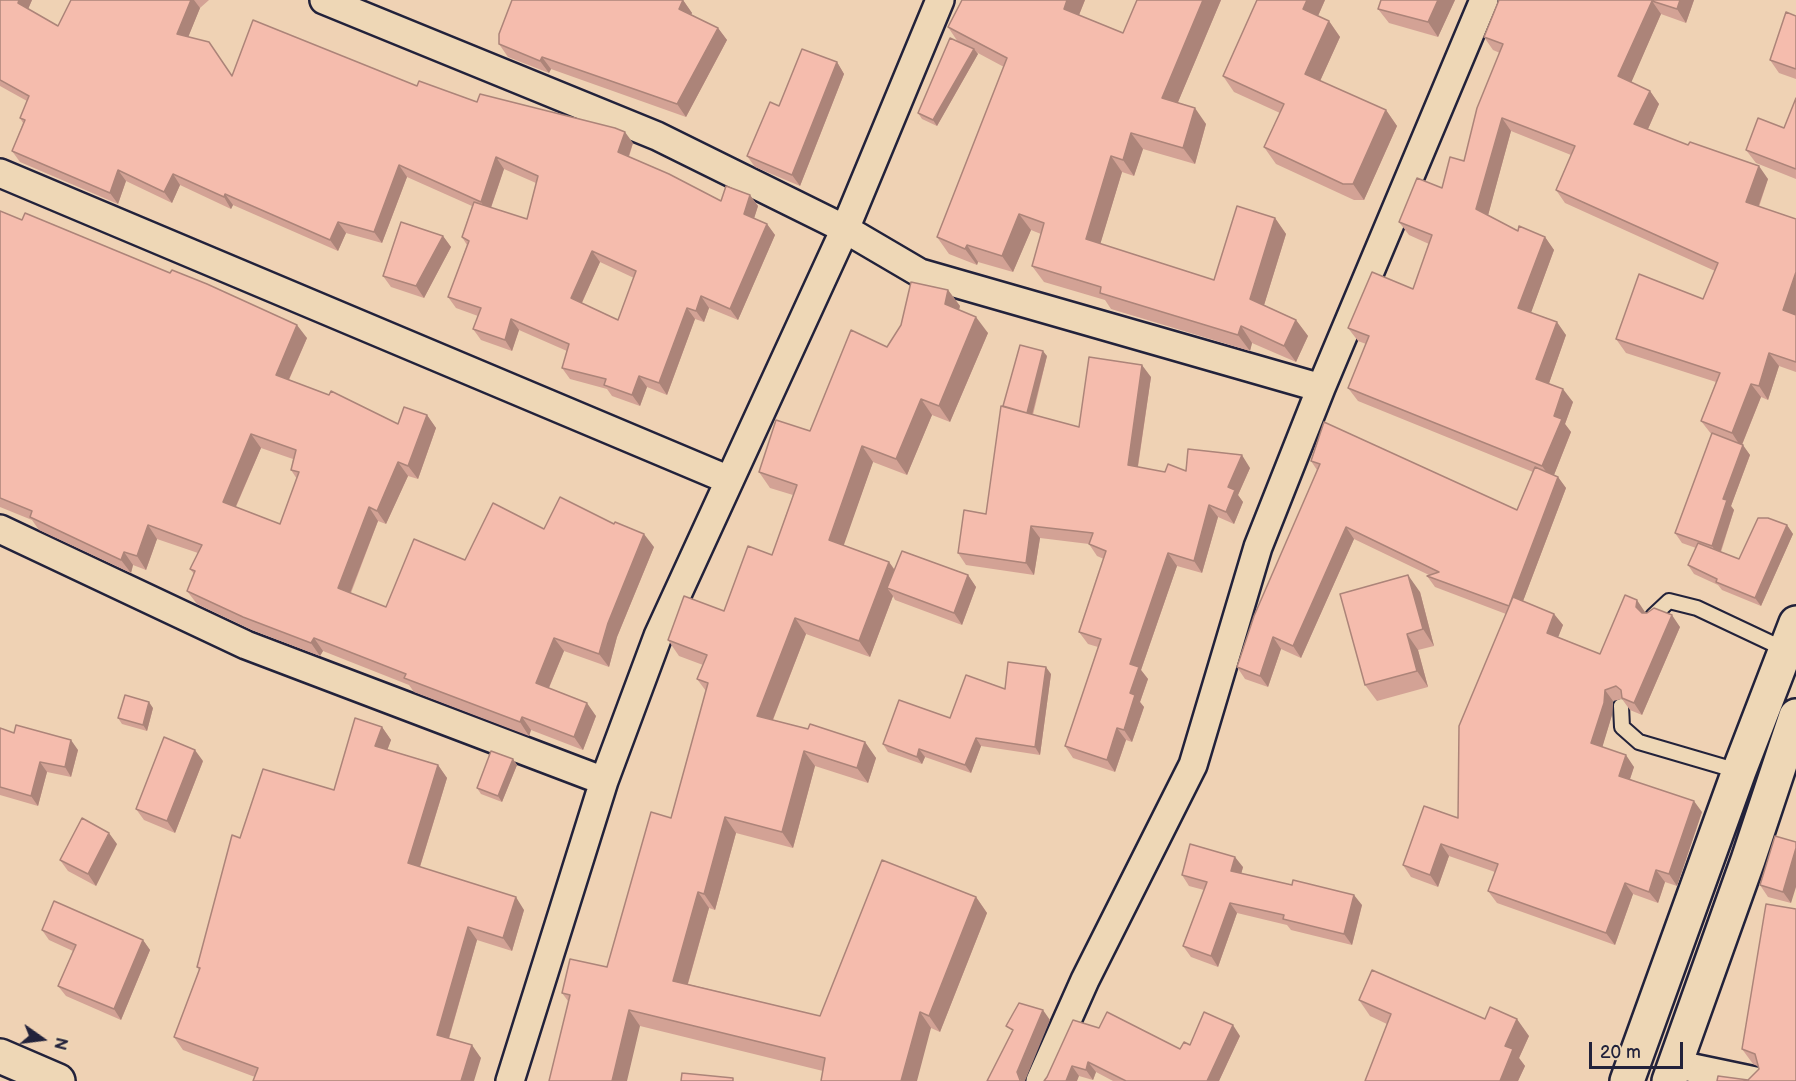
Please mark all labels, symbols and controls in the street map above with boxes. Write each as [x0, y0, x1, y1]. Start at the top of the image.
north arrow [12, 1009, 72, 1069]
scale bar [1592, 1030, 1686, 1068]
text: N [49, 1035, 71, 1052]
text: 20 m [1600, 1042, 1641, 1063]

